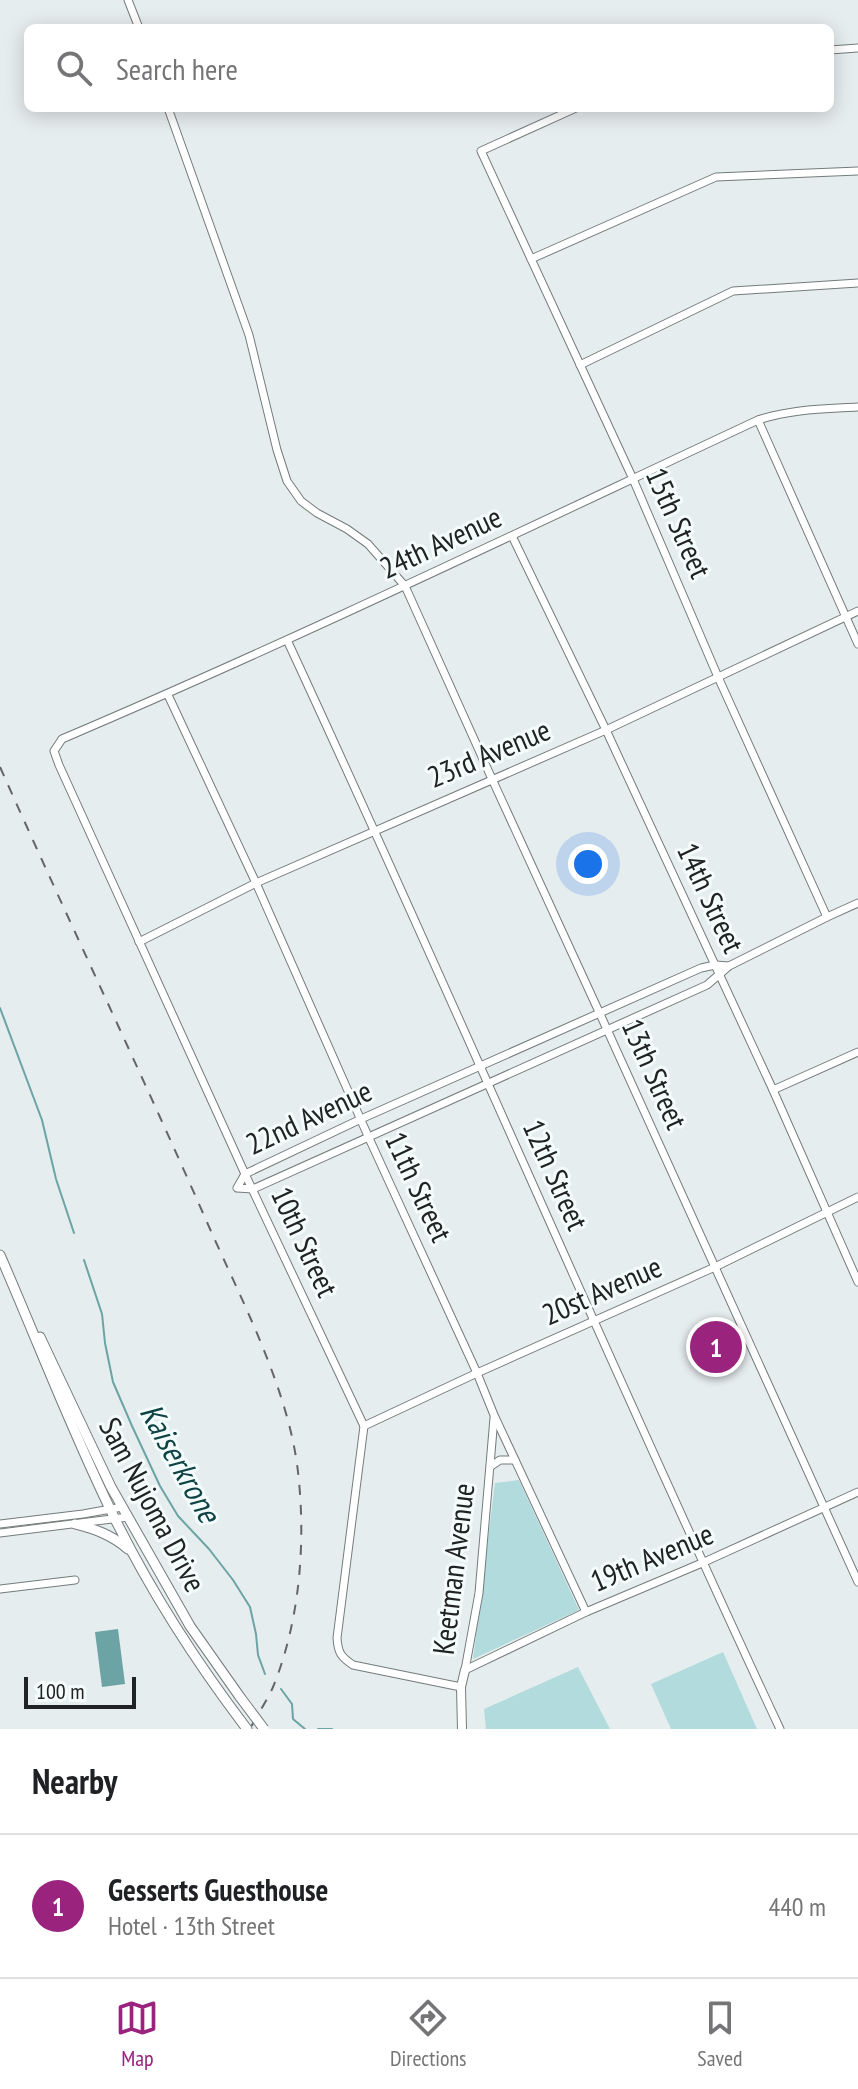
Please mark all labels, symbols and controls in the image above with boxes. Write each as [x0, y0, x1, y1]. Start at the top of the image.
search box [24, 24, 834, 112]
icon: search [52, 46, 96, 90]
text: Search here [116, 49, 238, 88]
street label: 15th Street [638, 461, 721, 584]
street label: 24th Avenue [373, 497, 507, 587]
street label: 23rd Avenue [421, 709, 556, 796]
street label: 14th Street [669, 836, 754, 959]
your location [568, 844, 608, 884]
street label: 13th Street [614, 1012, 697, 1135]
street label: 22nd Avenue [239, 1071, 378, 1163]
street label: 12th Street [515, 1113, 598, 1236]
street label: 11th Street [377, 1125, 462, 1248]
street label: 10th Street [263, 1180, 348, 1303]
street label: 20st Avenue [536, 1246, 667, 1333]
pin: 1 [690, 1317, 742, 1377]
water label: Kaiserkrone [131, 1396, 232, 1531]
street label: Sam Nujoma Drive [91, 1411, 216, 1598]
street label: Keetman Avenue [423, 1481, 482, 1657]
street label: 19th Avenue [584, 1513, 719, 1600]
scale bar [24, 1673, 136, 1709]
text: 100 m [36, 1677, 85, 1705]
text: Nearby [32, 1759, 117, 1803]
text: Gesserts Guesthouse [108, 1870, 328, 1909]
text: 1 [52, 1890, 64, 1923]
text: 440 m [768, 1890, 826, 1923]
text: Hotel · 13th Street [108, 1909, 275, 1942]
tab: Map [115, 1996, 159, 2072]
tab: Directions [390, 1996, 467, 2072]
tab: Saved [697, 1996, 743, 2072]

